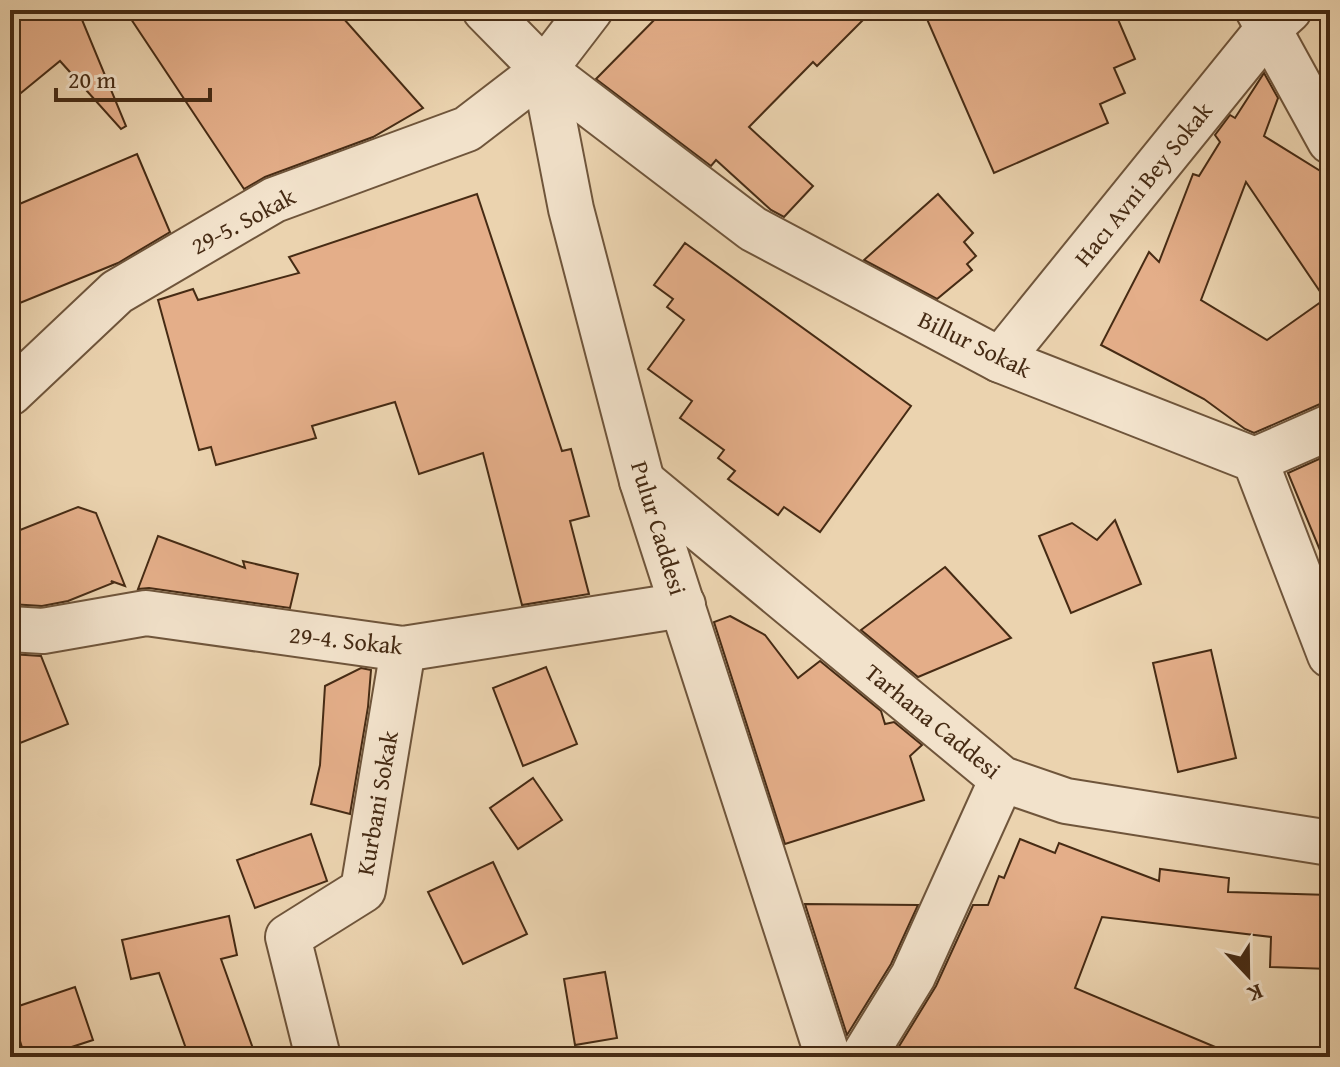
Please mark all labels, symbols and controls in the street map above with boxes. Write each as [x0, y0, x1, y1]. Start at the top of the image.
scale bar [56, 52, 210, 102]
text: 20 m [68, 62, 116, 97]
street label: Hacı Avni Bey Sokak [1066, 94, 1221, 274]
street label: 29-5. Sokak [185, 178, 302, 263]
street label: Billur Sokak [913, 302, 1038, 387]
street label: Pulur Caddesi [622, 457, 696, 599]
street label: 29-4. Sokak [288, 617, 405, 663]
street label: Tarhana Caddesi [857, 655, 1009, 787]
street label: Kurbani Sokak [347, 727, 407, 878]
north arrow [1208, 935, 1288, 1015]
text: K [1243, 976, 1268, 1011]

